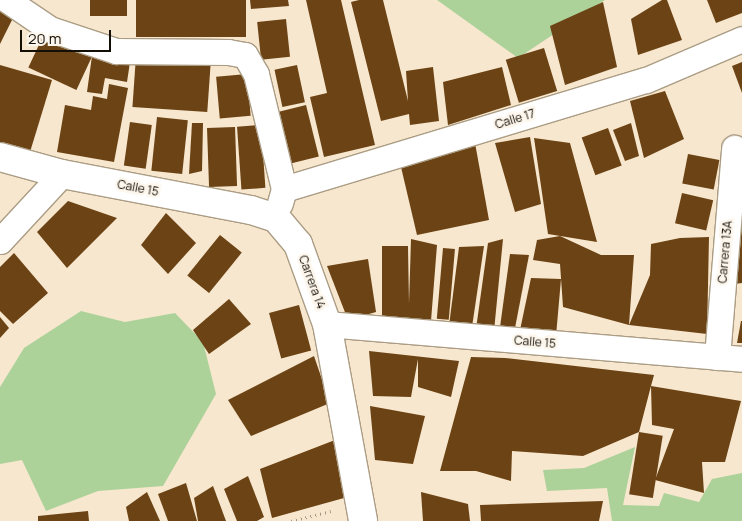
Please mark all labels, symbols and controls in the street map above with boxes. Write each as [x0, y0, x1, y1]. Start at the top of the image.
scale bar [22, 20, 114, 52]
text: 20 m [28, 28, 61, 49]
street label: Calle 17 [493, 106, 537, 132]
street label: Calle 15 [116, 177, 160, 199]
street label: Carrera 13A [715, 220, 735, 284]
street label: Carrera 14 [296, 253, 328, 311]
street label: Calle 15 [514, 333, 556, 351]

